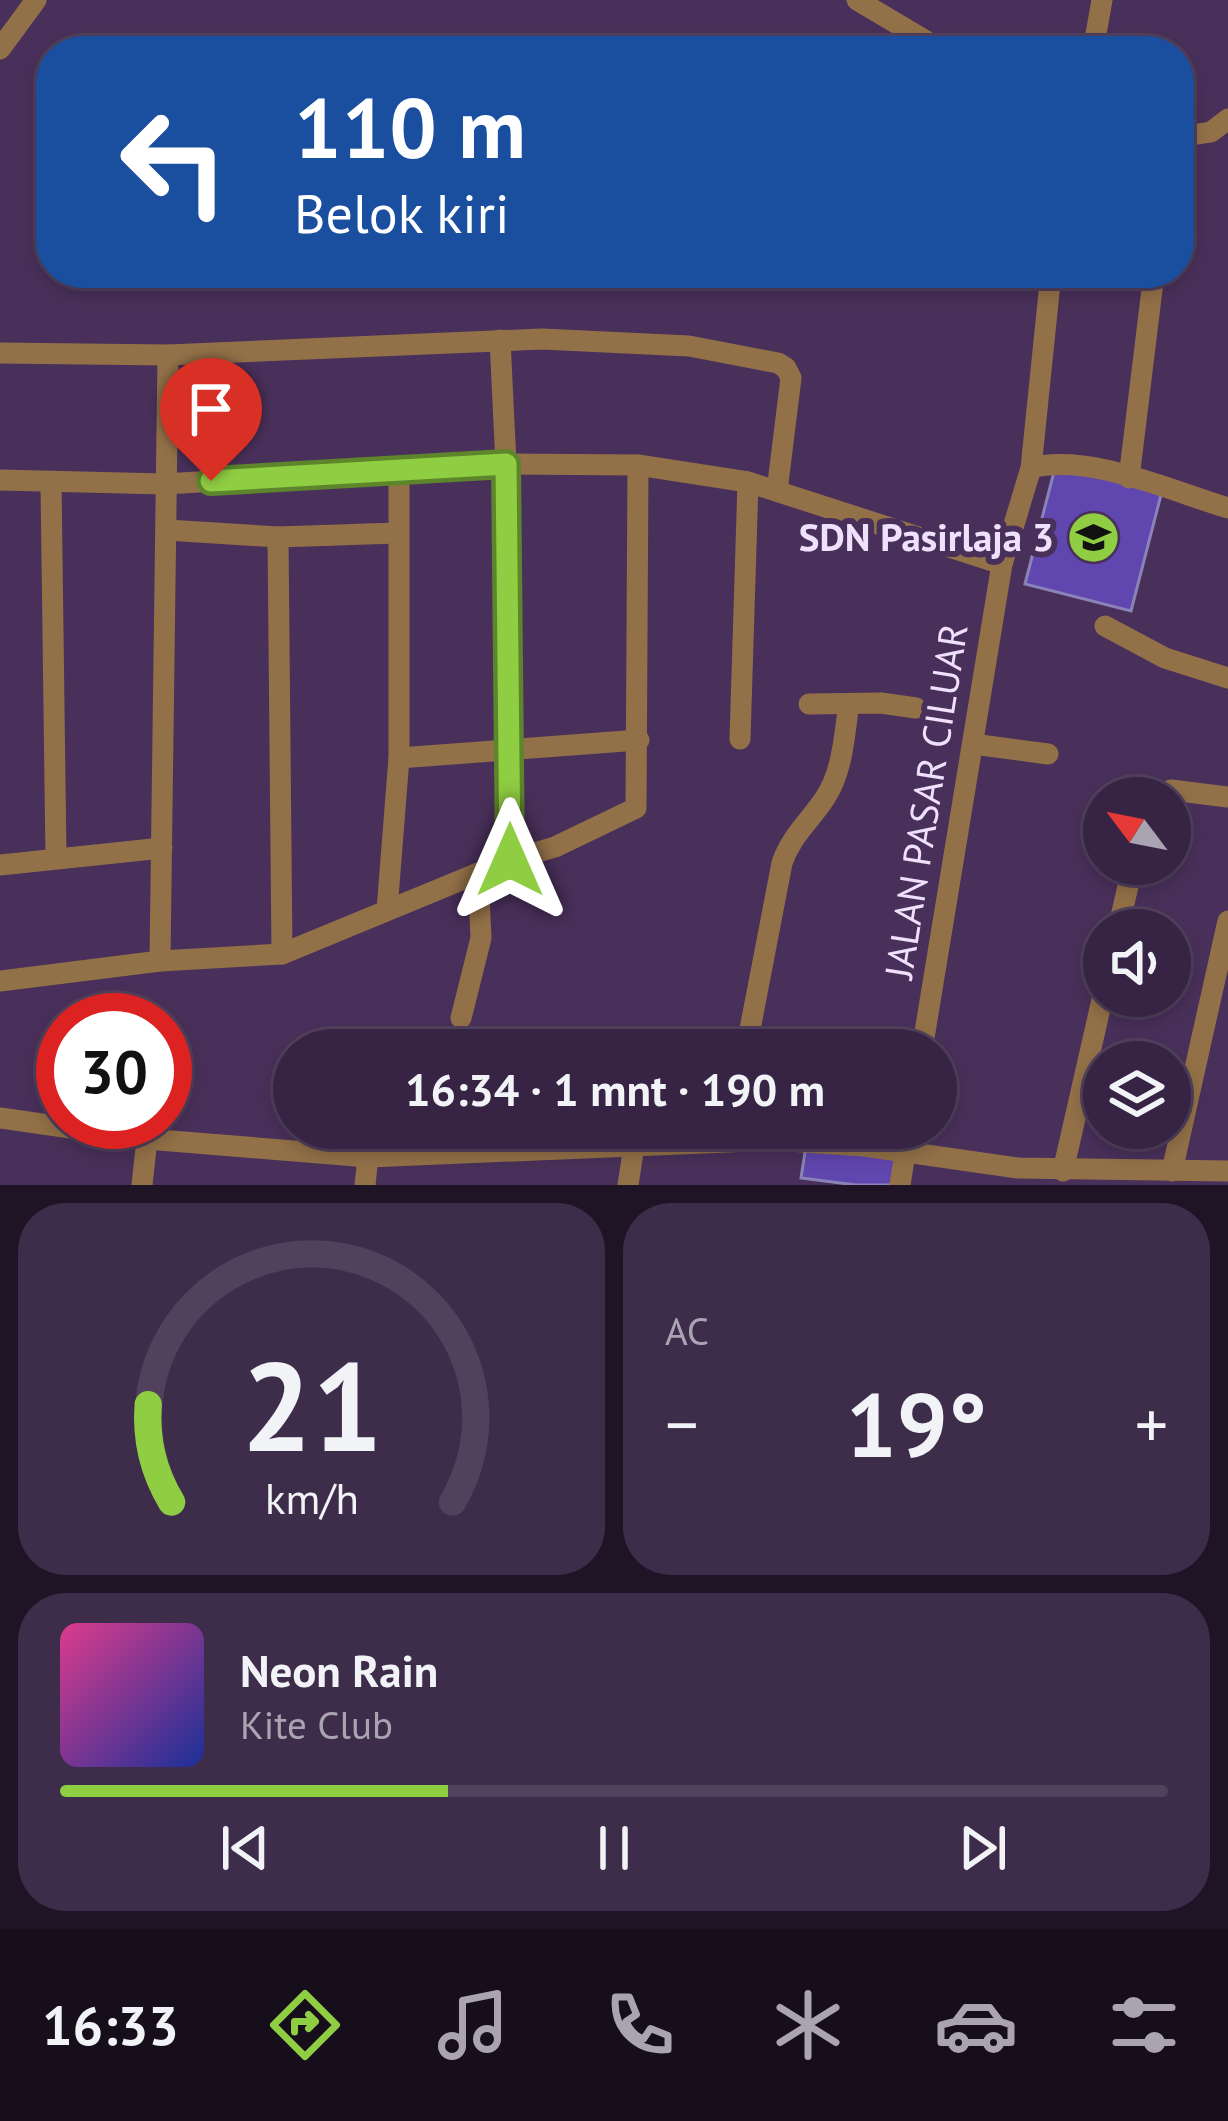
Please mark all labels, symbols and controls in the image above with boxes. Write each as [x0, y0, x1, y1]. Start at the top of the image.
text: 110 m [294, 72, 526, 181]
icon: left [96, 84, 252, 240]
text: Belok kiri [294, 178, 510, 248]
pin [160, 358, 262, 481]
icon: arrive [178, 376, 244, 442]
school or university icon: SDN Pasirlaja 3 [1065, 509, 1121, 565]
place label: SDN Pasirlaja 3 [799, 511, 1054, 562]
street label: JALAN PASAR CILUAR [872, 620, 979, 984]
north arrow [1083, 777, 1191, 885]
map controls [1083, 777, 1191, 1149]
position arrow [447, 797, 573, 923]
button: sound [1083, 909, 1191, 1017]
speed limit sign: 30 [36, 993, 192, 1149]
button: layers [1083, 1041, 1191, 1149]
text: 16:34 · 1 mnt · 190 m [405, 1060, 825, 1118]
text: AC [665, 1305, 709, 1356]
text: 21 [241, 1324, 382, 1485]
text: 19° [846, 1365, 987, 1482]
text: − [665, 1381, 698, 1466]
text: + [1135, 1381, 1168, 1466]
text: km/h [264, 1470, 359, 1526]
text: Neon Rain [240, 1641, 438, 1699]
text: Kite Club [240, 1699, 393, 1750]
icon: previous [212, 1815, 278, 1881]
icon: pause [581, 1815, 647, 1881]
icon: next [950, 1815, 1016, 1881]
icon: directions [263, 1983, 347, 2067]
icon: music [431, 1983, 515, 2067]
icon: phone [598, 1983, 682, 2067]
icon: climate [766, 1983, 850, 2067]
icon: car [934, 1983, 1018, 2067]
icon: filters [1102, 1983, 1186, 2067]
text: 16:33 [42, 1990, 179, 2060]

